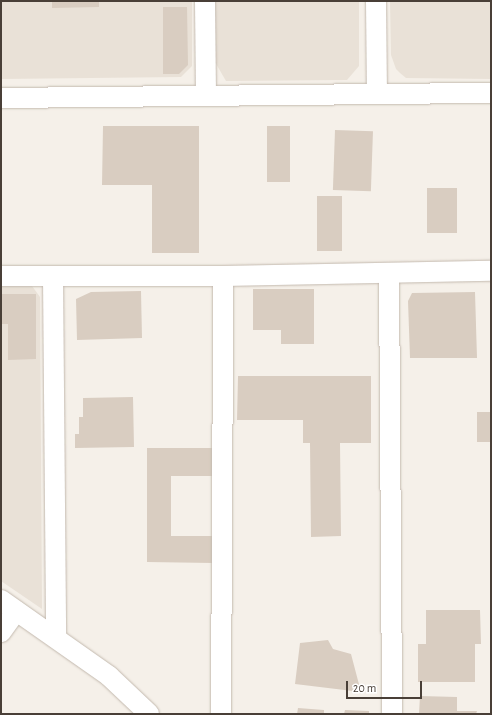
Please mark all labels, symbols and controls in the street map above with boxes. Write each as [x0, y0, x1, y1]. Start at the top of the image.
scale bar [348, 673, 424, 699]
text: 20 m [353, 682, 376, 694]

